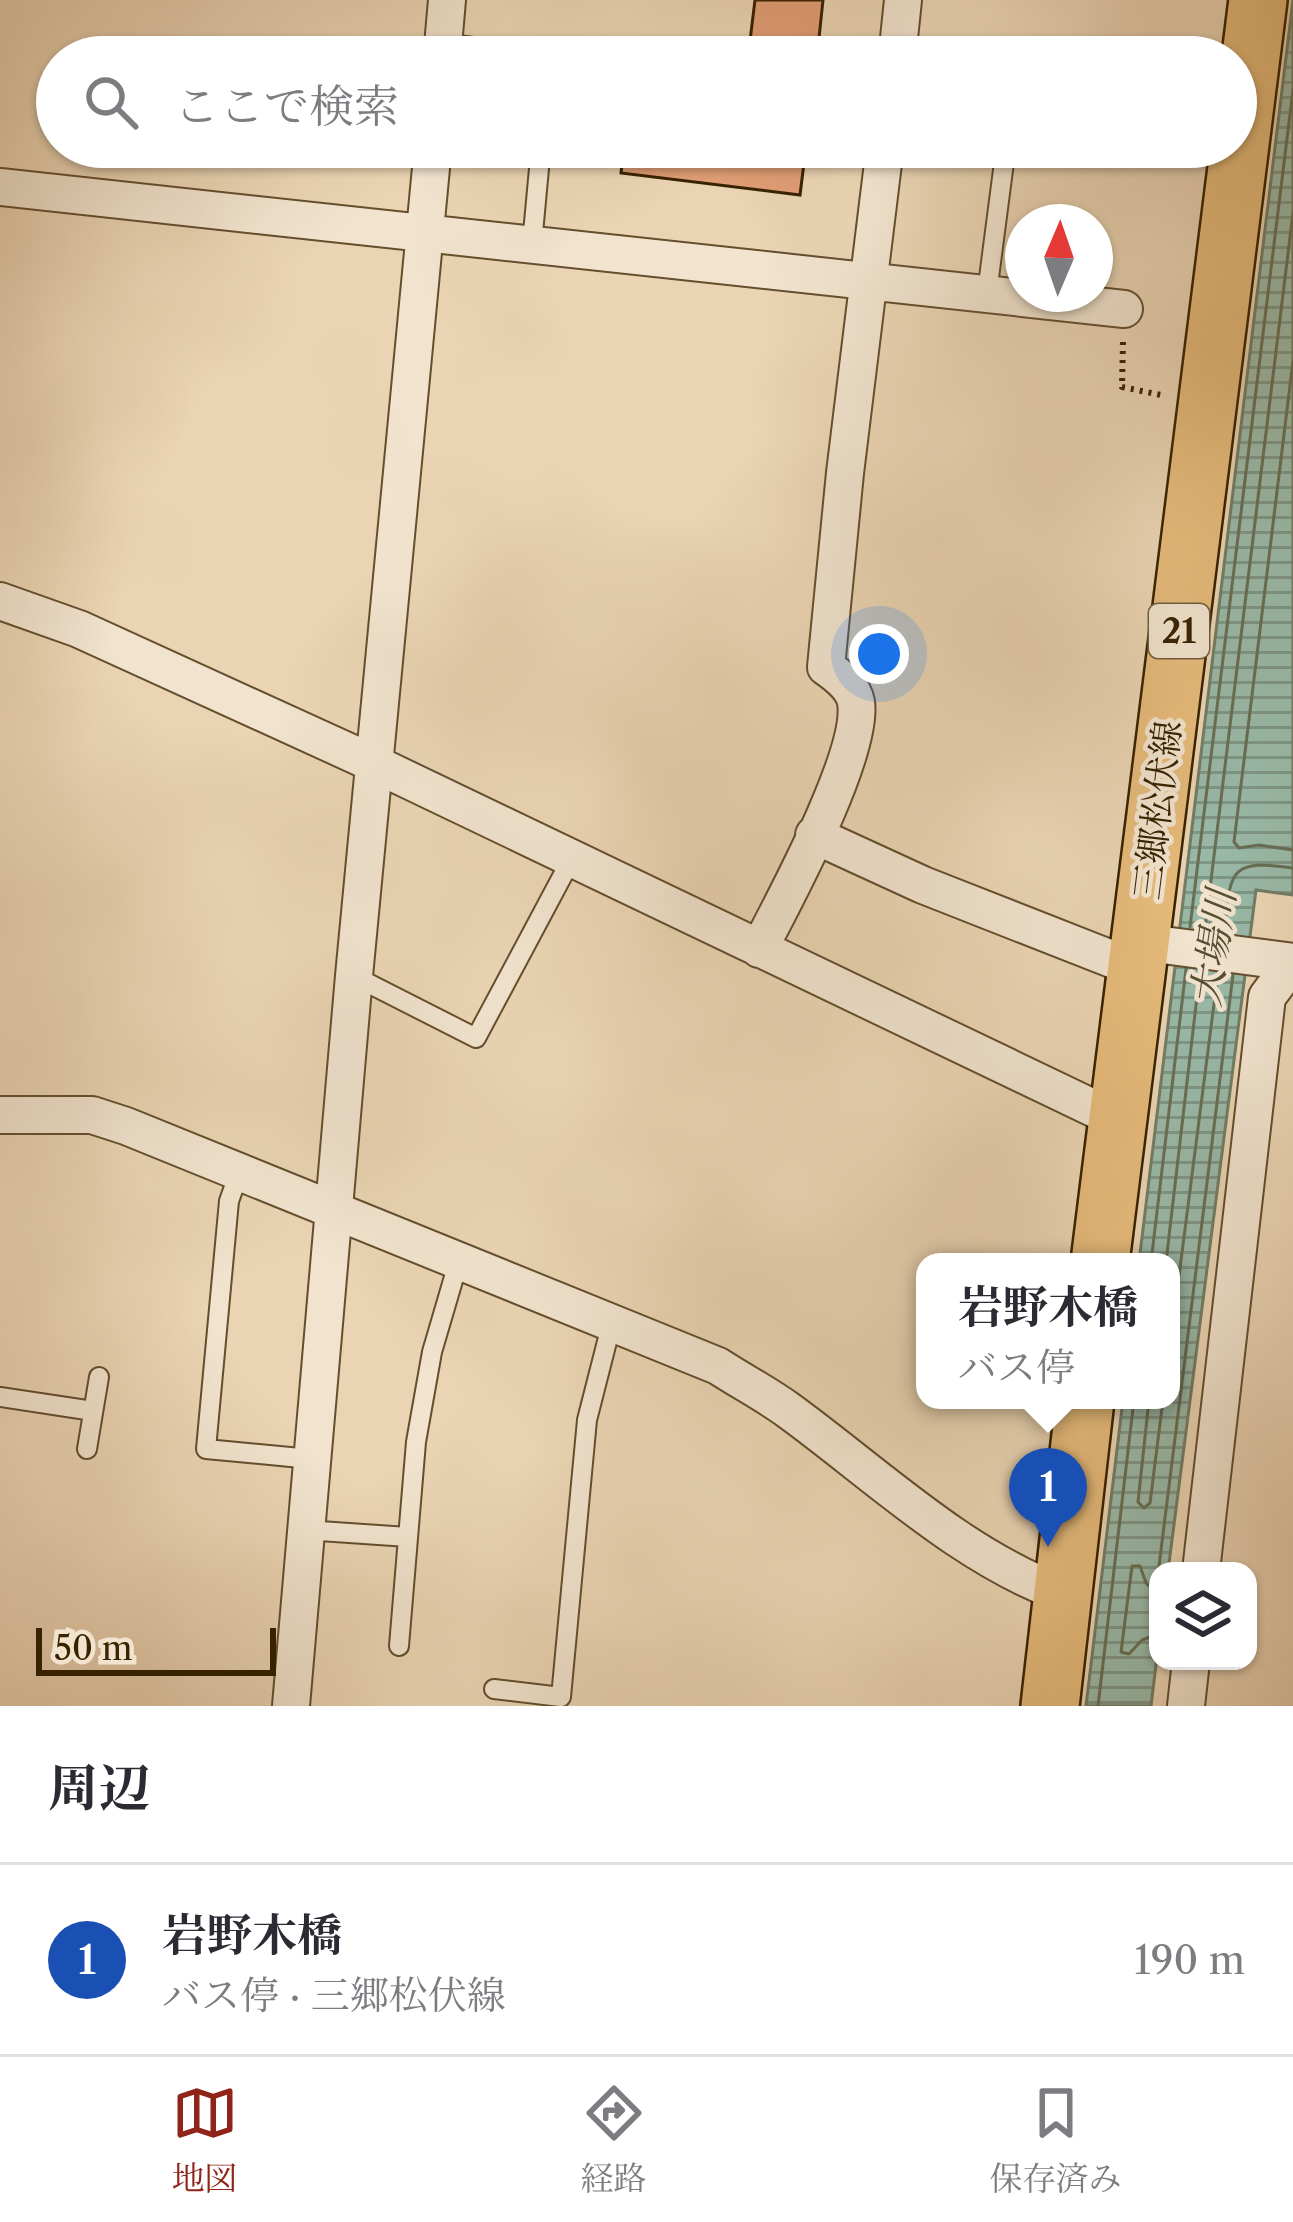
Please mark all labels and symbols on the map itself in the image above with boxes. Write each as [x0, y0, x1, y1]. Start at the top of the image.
north arrow [1005, 204, 1113, 312]
road number: 21 [1149, 604, 1209, 658]
your location [849, 624, 909, 684]
street label: 三郷松伏線 [1124, 718, 1190, 902]
water label: 大場川 [1181, 883, 1245, 1009]
pin: 1 [1009, 1448, 1087, 1547]
scale bar [36, 1622, 276, 1675]

